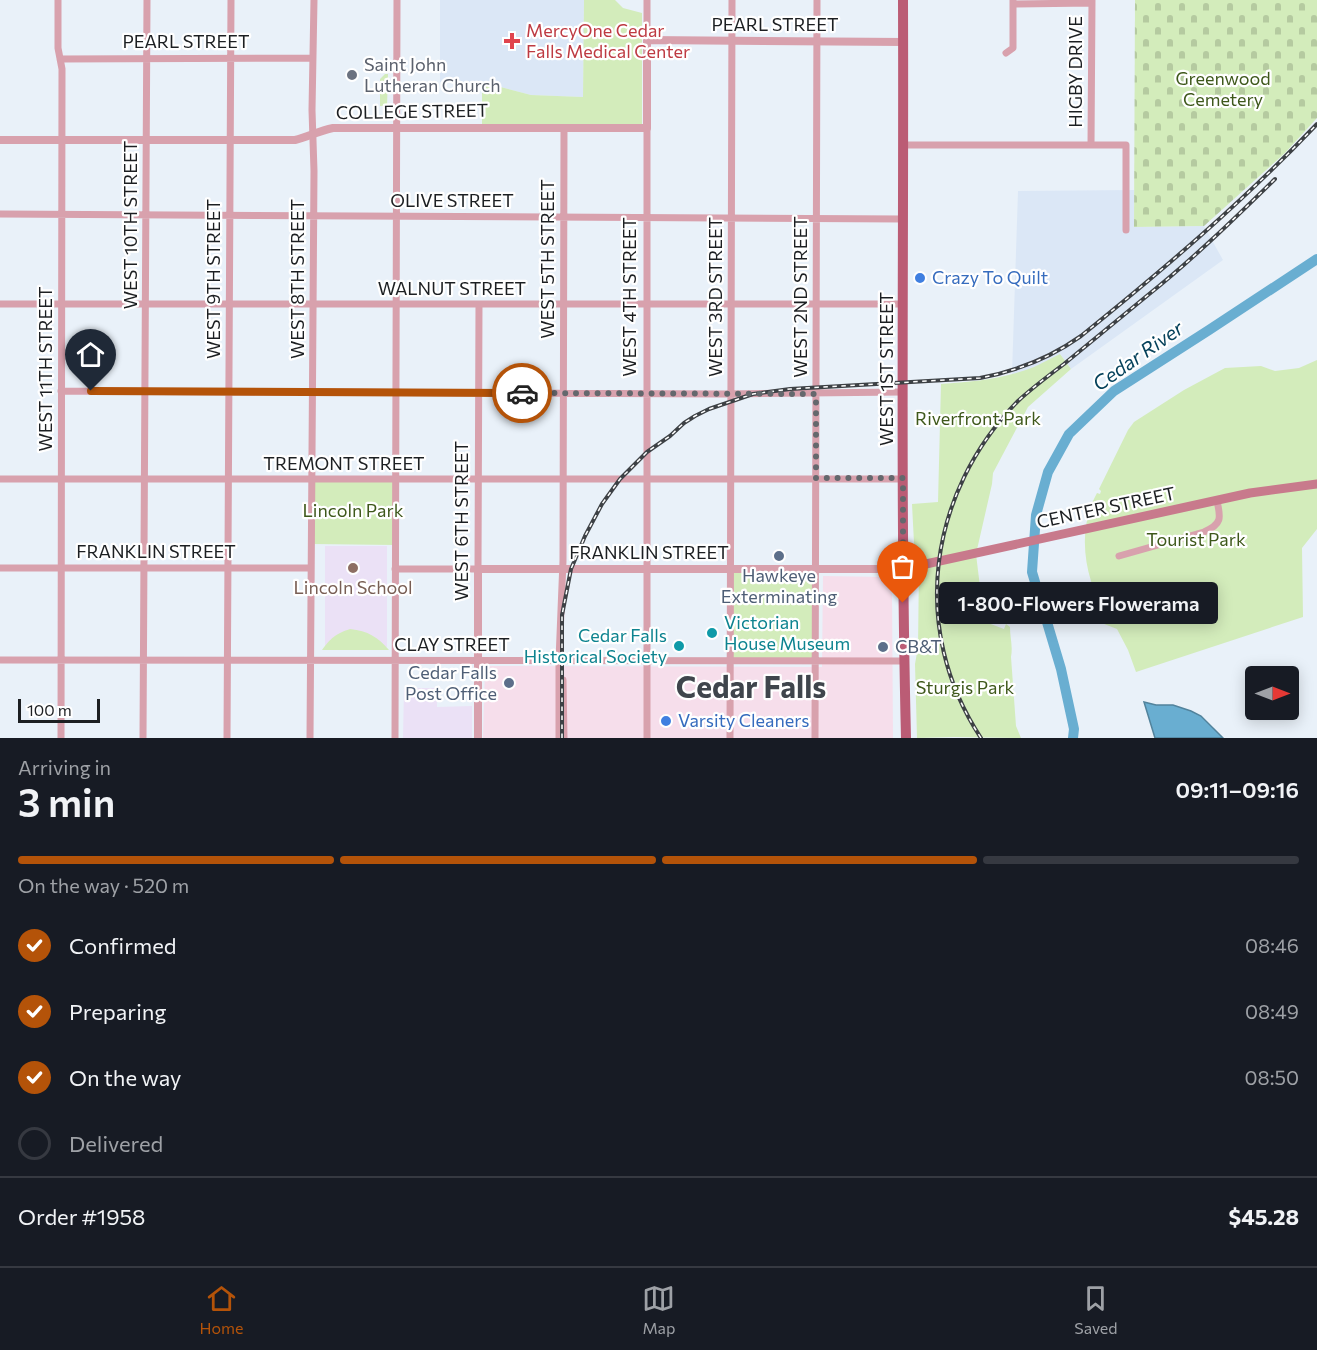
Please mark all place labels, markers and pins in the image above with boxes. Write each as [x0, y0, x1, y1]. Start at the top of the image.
place label: MercyOne Cedar Falls Medical Center [526, 19, 690, 62]
marker: MercyOne Cedar Falls Medical Center [503, 32, 521, 50]
place label: Saint John Lutheran Church [364, 53, 501, 96]
marker: Saint John Lutheran Church [345, 68, 359, 82]
place label: Crazy To Quilt [932, 266, 1048, 288]
marker: Crazy To Quilt [913, 271, 927, 285]
pin [65, 329, 116, 391]
pin [877, 541, 928, 603]
marker: Hawkeye Exterminating [772, 549, 786, 563]
marker: Lincoln School [346, 561, 360, 575]
place label: Hawkeye Exterminating [721, 564, 837, 607]
place label: Lincoln School [293, 576, 413, 598]
callout: 1-800-Flowers Flowerama [939, 582, 1218, 624]
place label: Victorian House Museum [724, 611, 850, 654]
place label: Cedar Falls Historical Society [524, 624, 667, 667]
marker: Victorian House Museum [705, 626, 719, 640]
place label: CB&T [895, 635, 942, 657]
marker: Cedar Falls Historical Society [672, 639, 686, 653]
marker: CB&T [876, 640, 890, 654]
place label: Cedar Falls Post Office [405, 661, 497, 704]
marker: Cedar Falls Post Office [502, 676, 516, 690]
place label: Varsity Cleaners [678, 709, 809, 731]
marker: Varsity Cleaners [659, 714, 673, 728]

